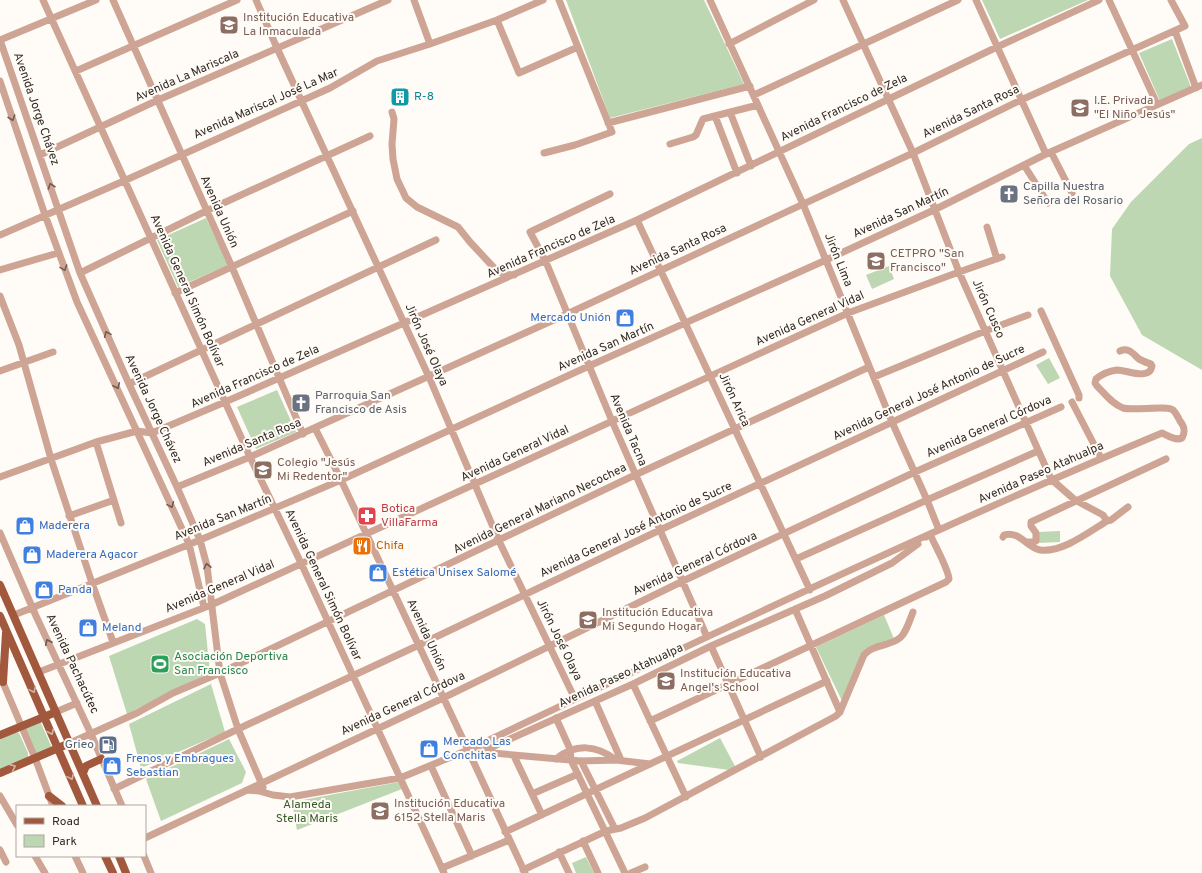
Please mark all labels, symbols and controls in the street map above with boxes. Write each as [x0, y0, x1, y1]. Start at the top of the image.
place label: Institución Educativa La Inmaculada [243, 10, 354, 40]
school or university icon: Institución Educativa La Inmaculada [218, 14, 240, 36]
street label: Avenida La Mariscala [132, 46, 242, 106]
street label: Avenida Jorge Chávez [9, 50, 63, 168]
street label: Avenida Mariscal José La Mar [191, 65, 341, 143]
street label: Avenida Francisco de Zela [778, 70, 910, 146]
street label: Avenida Santa Rosa [920, 82, 1022, 142]
building icon: R-8 [389, 86, 411, 108]
place label: R-8 [414, 89, 434, 105]
place label: I.E. Privada "El Niño Jesús" [1094, 93, 1176, 123]
school or university icon: I.E. Privada "El Niño Jesús" [1069, 97, 1091, 119]
one-way arrow [7, 115, 16, 122]
street label: Avenida Unión [196, 173, 242, 251]
place label: Capilla Nuestra Señora del Rosario [1023, 179, 1124, 209]
one-way arrow [47, 183, 55, 190]
church icon: Capilla Nuestra Señora del Rosario [998, 183, 1020, 205]
street label: Avenida San Martín [850, 184, 952, 242]
street label: Avenida Francisco de Zela [484, 211, 618, 283]
street label: Avenida General Simón Bolívar [146, 212, 228, 370]
street label: Avenida Santa Rosa [627, 220, 729, 280]
street label: Jirón Lima [820, 231, 856, 289]
place label: CETPRO "San Francisco" [890, 246, 964, 276]
school or university icon: CETPRO "San Francisco" [865, 250, 887, 272]
one-way arrow [59, 264, 67, 271]
street label: Jirón Cusco [968, 277, 1008, 341]
street label: Avenida General Vidal [753, 288, 867, 350]
street label: Jirón José Olaya [401, 301, 451, 389]
shop icon: Mercado Unión [614, 307, 636, 329]
place label: Mercado Unión [530, 310, 611, 326]
street label: Avenida San Martín [555, 319, 657, 375]
one-way arrow [104, 331, 112, 338]
street label: Avenida Francisco de Zela [188, 341, 322, 413]
street label: Avenida General José Antonio de Sucre [830, 341, 1028, 445]
street label: Avenida Jorge Chávez [121, 352, 185, 466]
street label: Jirón Arica [715, 370, 753, 430]
one-way arrow [112, 382, 120, 390]
place label: Parroquia San Francisco de Asis [315, 388, 407, 418]
street label: Avenida Tacna [606, 391, 650, 469]
church icon: Parroquia San Francisco de Asis [290, 392, 312, 414]
street label: Avenida General Córdova [924, 392, 1054, 462]
street label: Avenida Santa Rosa [200, 415, 304, 471]
street label: Avenida General Vidal [458, 422, 572, 486]
street label: Avenida Paseo Atahualpa [976, 438, 1106, 508]
place label: Colegio "Jesús Mi Redentor" [277, 455, 355, 485]
school or university icon: Colegio "Jesús Mi Redentor" [252, 459, 274, 481]
street label: Avenida General Mariano Necochea [451, 460, 629, 558]
street label: Avenida General José Antonio de Sucre [537, 478, 735, 582]
street label: Avenida San Martín [172, 491, 274, 545]
one-way arrow [166, 500, 174, 508]
place label: Botica VillaFarma [381, 501, 438, 531]
pharmacy icon: Botica VillaFarma [356, 505, 378, 527]
street label: Avenida General Simón Bolívar [281, 507, 365, 664]
shop icon: Maderera [14, 515, 36, 537]
place label: Maderera [39, 518, 90, 534]
street label: Avenida General Córdova [630, 528, 760, 600]
restaurant icon: Chifa [351, 535, 373, 557]
place label: Chifa [376, 538, 404, 554]
shop icon: Maderera Agacor [21, 544, 43, 566]
place label: Maderera Agacor [46, 547, 138, 563]
street label: Avenida General Vidal [163, 557, 277, 617]
shop icon: Estética Unisex Salomé [367, 562, 389, 584]
one-way arrow [203, 563, 211, 569]
place label: Estética Unisex Salomé [392, 565, 517, 581]
shop icon: Panda [33, 579, 55, 601]
place label: Panda [58, 582, 92, 598]
street label: Avenida Unión [402, 597, 450, 673]
street label: Jirón José Olaya [532, 597, 586, 683]
place label: Institución Educativa Mi Segundo Hogar [602, 605, 713, 635]
school or university icon: Institución Educativa Mi Segundo Hogar [577, 609, 599, 631]
street label: Avenida Pachacútec [42, 611, 102, 717]
shop icon: Meland [77, 617, 99, 639]
place label: Meland [102, 620, 141, 636]
one-way arrow [45, 639, 53, 646]
street label: Avenida Paseo Atahualpa [556, 640, 686, 712]
place label: Asociación Deportiva San Francisco [174, 649, 288, 679]
sports icon: Asociación Deportiva San Francisco [149, 653, 171, 675]
place label: Institución Educativa Angel's School [680, 666, 791, 696]
street label: Avenida General Córdova [338, 668, 468, 740]
school or university icon: Institución Educativa Angel's School [655, 670, 677, 692]
one-way arrow [28, 686, 36, 693]
one-way arrow [46, 728, 54, 736]
fuel station icon: Grieo [97, 734, 119, 756]
place label: Mercado Las Conchitas [443, 734, 511, 764]
place label: Grieo [65, 737, 94, 753]
shop icon: Mercado Las Conchitas [418, 738, 440, 760]
place label: Frenos y Embragues Sebastian [126, 751, 234, 781]
shop icon: Frenos y Embragues Sebastian [101, 755, 123, 777]
one-way arrow [9, 764, 17, 772]
one-way arrow [66, 773, 74, 780]
place label: Institución Educativa 6152 Stella Maris [394, 796, 505, 826]
park label: Alameda Stella Maris [276, 797, 338, 827]
school or university icon: Institución Educativa 6152 Stella Maris [369, 800, 391, 822]
legend [16, 805, 146, 857]
text: Road [52, 814, 80, 830]
text: Park [52, 834, 77, 850]

